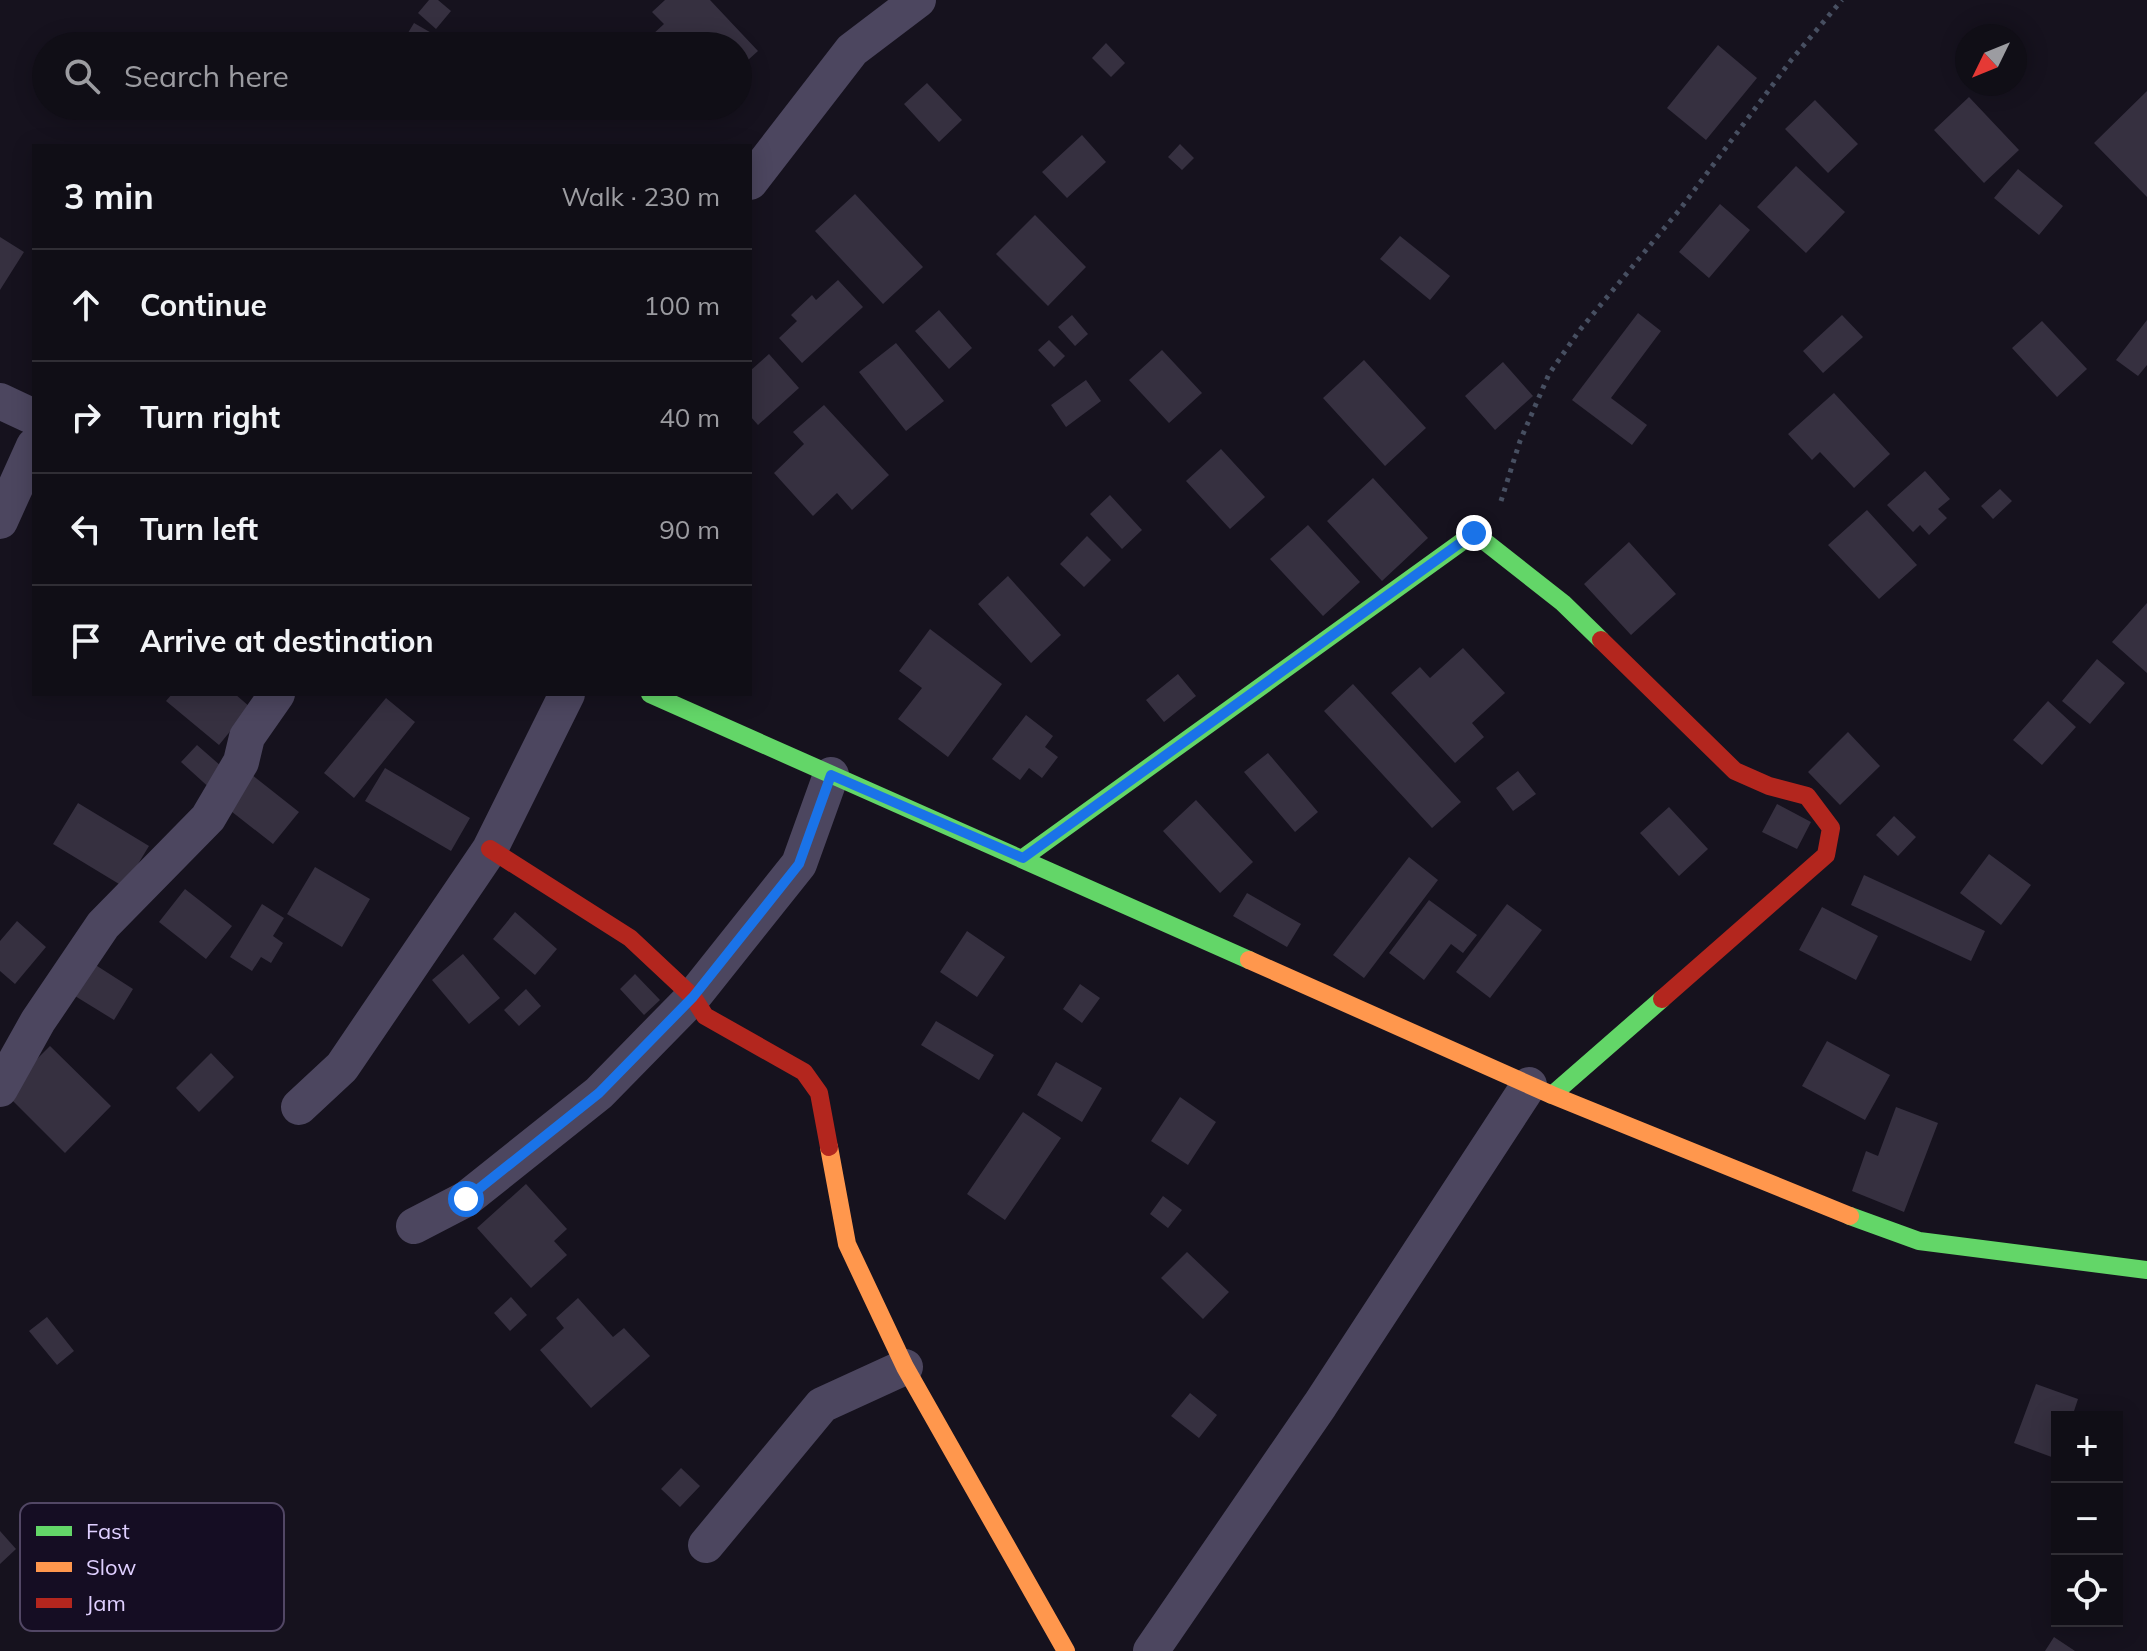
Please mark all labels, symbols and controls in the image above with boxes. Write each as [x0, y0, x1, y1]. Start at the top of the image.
north arrow [1955, 24, 2027, 96]
search box [32, 32, 752, 120]
icon: search [60, 54, 104, 98]
text: Search here [124, 57, 289, 95]
text: 3 min [64, 175, 154, 218]
text: Walk · 230 m [561, 180, 720, 213]
icon: ahead [64, 283, 108, 327]
text: Continue [140, 286, 267, 324]
text: 100 m [644, 289, 720, 322]
icon: right [64, 395, 108, 439]
text: Turn right [140, 398, 280, 436]
text: 40 m [659, 401, 720, 434]
icon: left [64, 507, 108, 551]
text: Turn left [140, 510, 258, 548]
text: 90 m [659, 513, 720, 546]
route end [1456, 515, 1492, 551]
icon: arrive [64, 619, 108, 663]
text: Arrive at destination [140, 622, 434, 660]
route start [448, 1181, 484, 1217]
map controls [2051, 1411, 2123, 1627]
button: + [2051, 1411, 2123, 1483]
button: − [2051, 1483, 2123, 1555]
legend [20, 1503, 284, 1631]
text: Fast [86, 1517, 130, 1545]
text: Slow [86, 1553, 136, 1581]
button: locate [2051, 1555, 2123, 1627]
text: Jam [86, 1589, 126, 1617]

